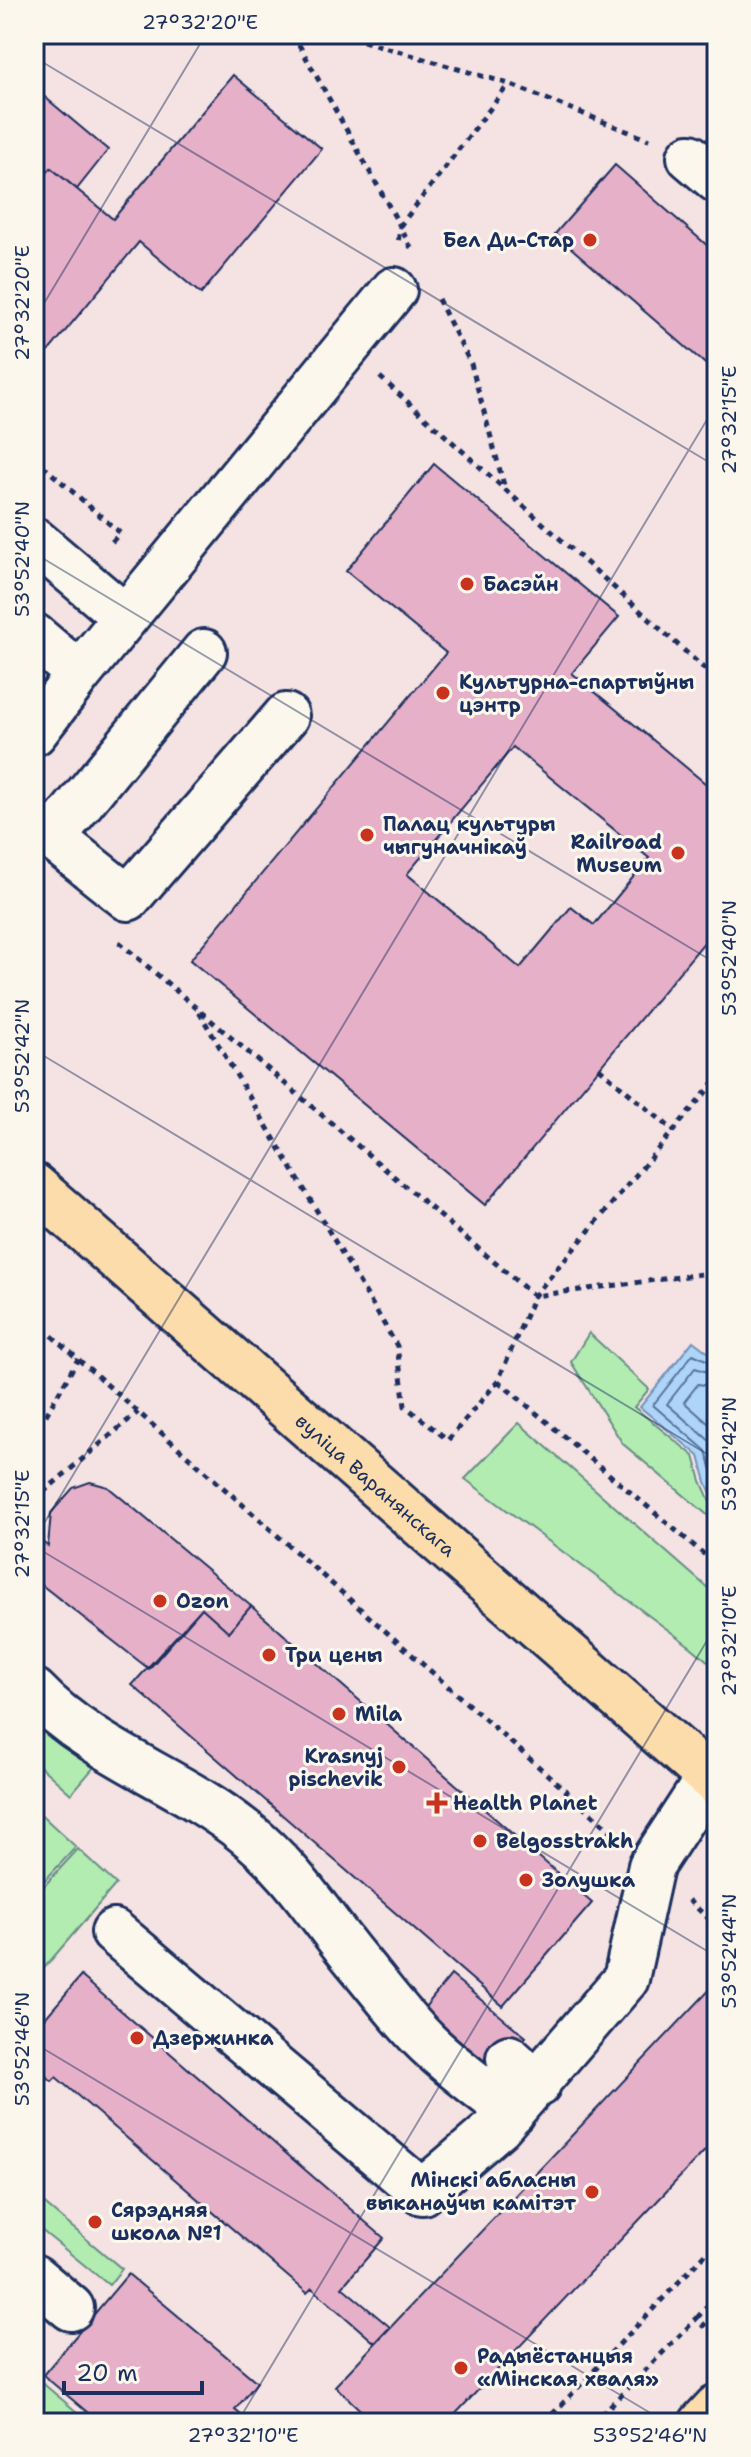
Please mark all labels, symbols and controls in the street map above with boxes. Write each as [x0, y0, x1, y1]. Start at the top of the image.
text: 27°32'20"E [142, 9, 258, 35]
place label: Бел Ди-Стар [443, 227, 574, 253]
marker: Бел Ди-Стар [581, 231, 599, 249]
text: 27°32'20"E [9, 245, 35, 361]
text: 27°32'15"E [716, 365, 742, 475]
text: 53°52'40"N [9, 501, 35, 617]
place label: Басэйн [483, 571, 559, 597]
marker: Басэйн [458, 575, 476, 593]
place label: Культурна-спартыўны цэнтр [459, 669, 695, 718]
marker: Культурна-спартыўны цэнтр [434, 684, 452, 702]
place label: Палац культуры чыгуначнікаў [383, 811, 556, 860]
marker: Палац культуры чыгуначнікаў [358, 826, 376, 844]
place label: Railroad Museum [571, 829, 662, 878]
marker: Railroad Museum [669, 844, 687, 862]
text: 53°52'40"N [716, 900, 742, 1016]
text: 53°52'42"N [9, 999, 35, 1113]
text: 53°52'42"N [716, 1397, 742, 1511]
street label: вуліца Варанянскага [290, 1408, 462, 1563]
text: 27°32'15"E [9, 1469, 35, 1579]
text: 27°32'10"E [716, 1586, 742, 1697]
place label: Ozon [176, 1588, 229, 1614]
marker: Ozon [151, 1592, 169, 1610]
place label: Три цены [285, 1642, 383, 1668]
marker: Три цены [260, 1646, 278, 1664]
place label: Mila [355, 1701, 403, 1727]
marker: Mila [330, 1705, 348, 1723]
place label: Krasnyj pischevik [288, 1743, 383, 1792]
marker: Krasnyj pischevik [390, 1758, 408, 1776]
place label: Health Planet [453, 1790, 598, 1816]
marker: Health Planet [428, 1794, 446, 1812]
place label: Belgosstrakh [496, 1828, 633, 1854]
marker: Belgosstrakh [471, 1832, 489, 1850]
place label: Золушка [542, 1867, 636, 1893]
marker: Золушка [517, 1871, 535, 1889]
text: 53°52'44"N [716, 1893, 742, 2009]
text: 53°52'46"N [9, 1992, 35, 2106]
place label: Дзержинка [153, 2025, 274, 2051]
marker: Дзержинка [128, 2029, 146, 2047]
place label: Мінскі абласны выканаўчы камітэт [366, 2167, 576, 2216]
marker: Мінскі абласны выканаўчы камітэт [583, 2183, 601, 2201]
place label: Сярэдняя школа №1 [111, 2197, 222, 2246]
marker: Сярэдняя школа №1 [86, 2213, 104, 2231]
place label: Радыёстанцыя «Мінская хваля» [477, 2343, 659, 2392]
scale bar [64, 2345, 202, 2395]
text: 20 m [76, 2357, 138, 2389]
marker: Радыёстанцыя «Мінская хваля» [452, 2359, 470, 2377]
text: 27°32'10"E [188, 2422, 299, 2448]
text: 53°52'46"N [593, 2422, 707, 2448]

